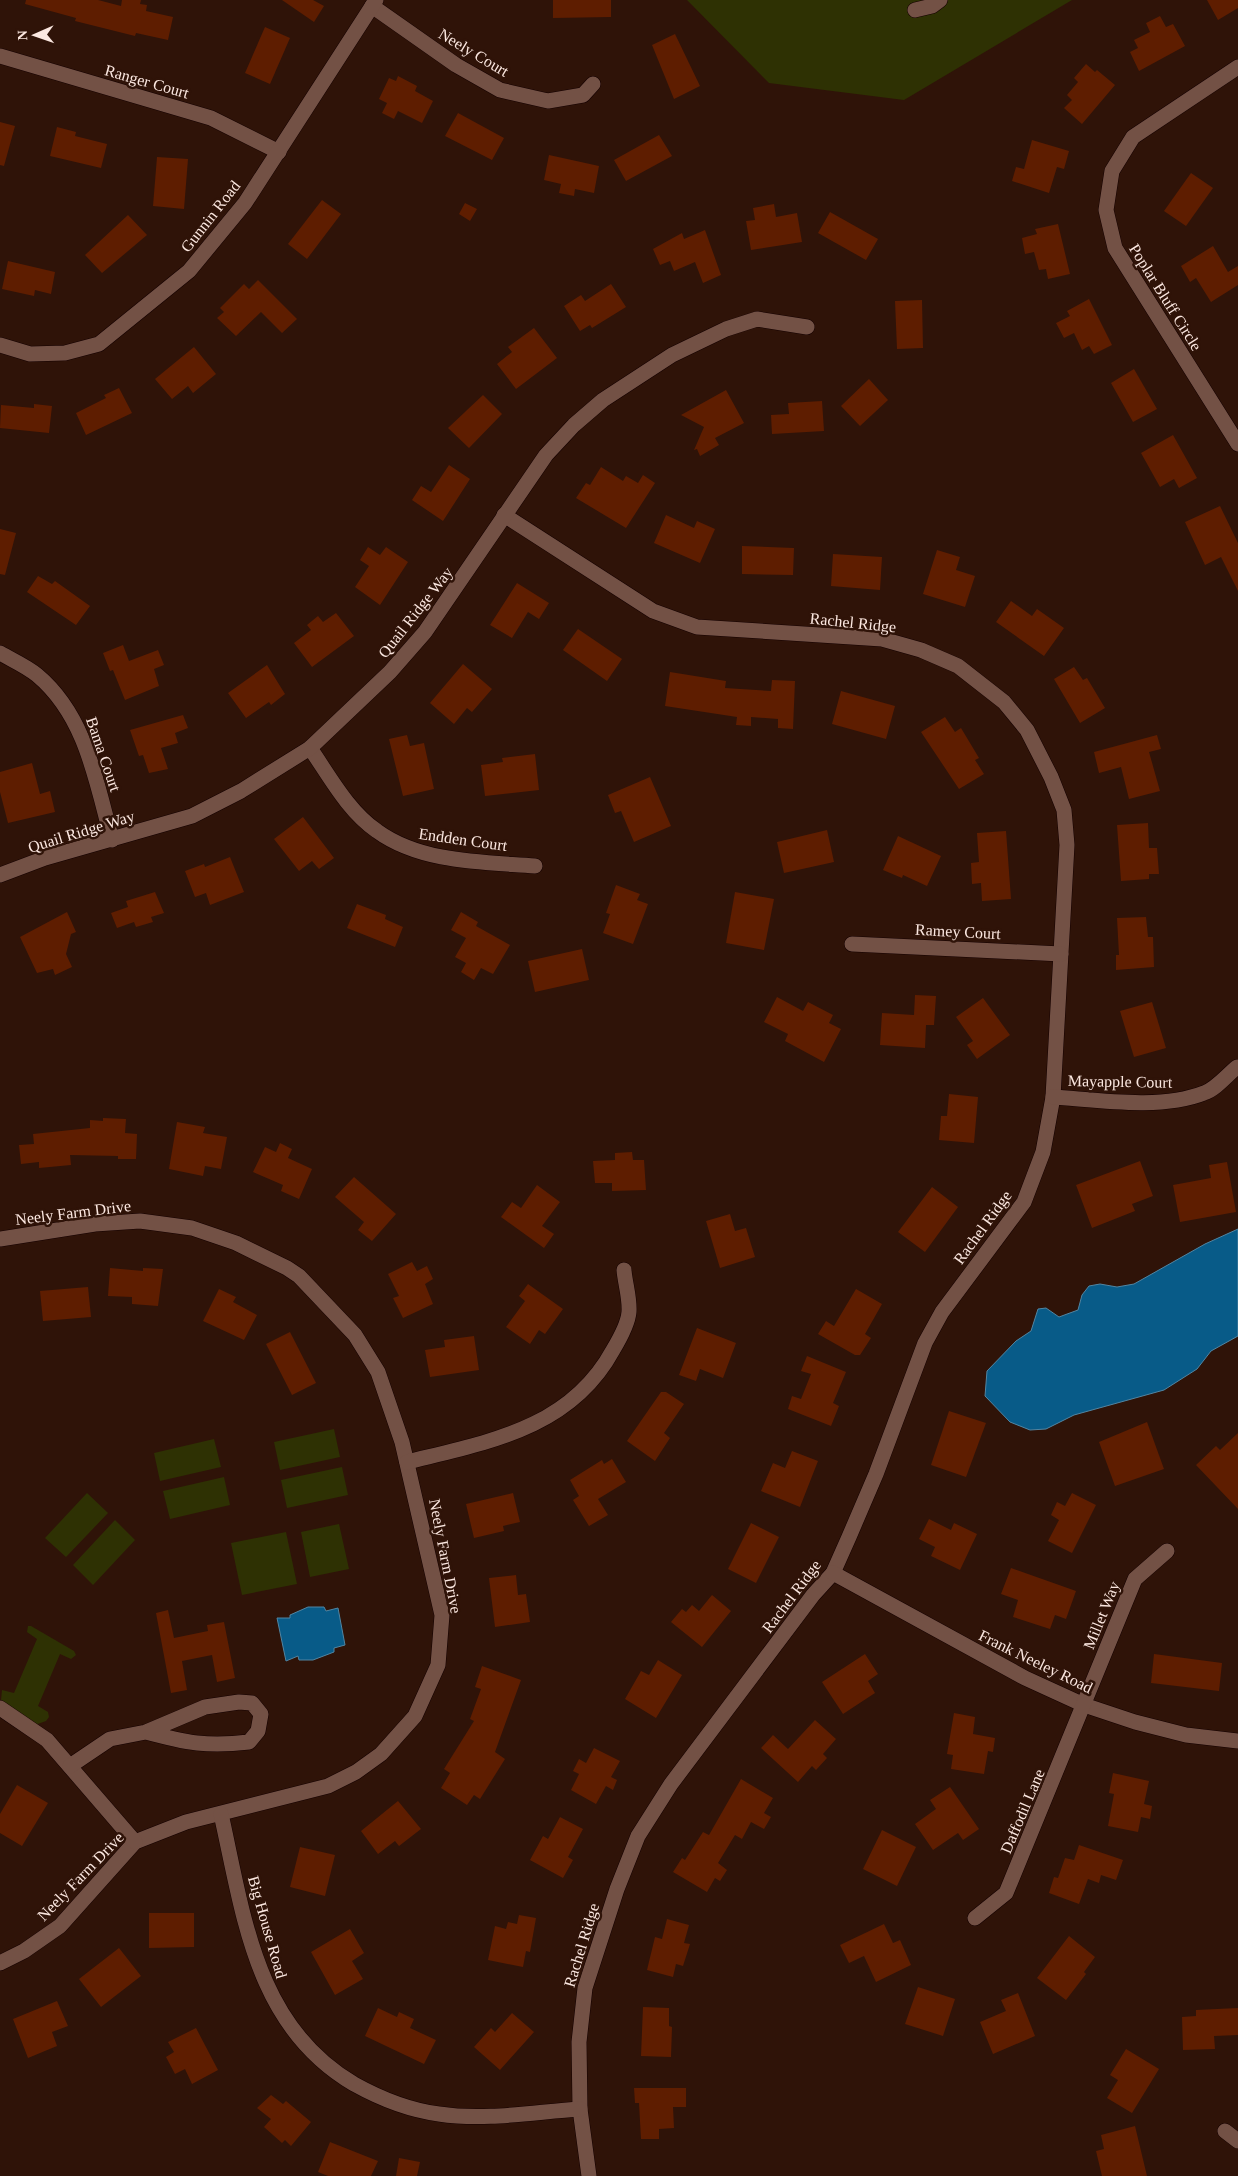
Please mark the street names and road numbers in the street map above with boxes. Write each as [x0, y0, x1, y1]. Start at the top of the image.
street label: Neely Court [435, 25, 512, 81]
street label: Ranger Court [103, 61, 191, 103]
street label: Gunnin Road [177, 177, 243, 255]
street label: Poplar Bluff Circle [1125, 241, 1205, 354]
street label: Quail Ridge Way [375, 564, 457, 662]
street label: Rachel Ridge [809, 610, 897, 636]
street label: Bama Court [83, 715, 124, 794]
street label: Quail Ridge Way [26, 807, 137, 857]
street label: Endden Court [418, 825, 509, 854]
street label: Ramey Court [915, 921, 1002, 943]
street label: Mayapple Court [1068, 1072, 1173, 1092]
street label: Rachel Ridge [950, 1187, 1016, 1268]
street label: Neely Farm Drive [14, 1197, 132, 1229]
street label: Neely Farm Drive [425, 1497, 465, 1615]
street label: Rachel Ridge [759, 1557, 825, 1637]
street label: Millet Way [1080, 1579, 1124, 1652]
street label: Frank Neeley Road [976, 1627, 1095, 1697]
street label: Daffodil Lane [997, 1767, 1048, 1856]
street label: Neely Farm Drive [34, 1829, 128, 1925]
street label: Big House Road [244, 1874, 290, 1981]
street label: Rachel Ridge [561, 1901, 603, 1989]

